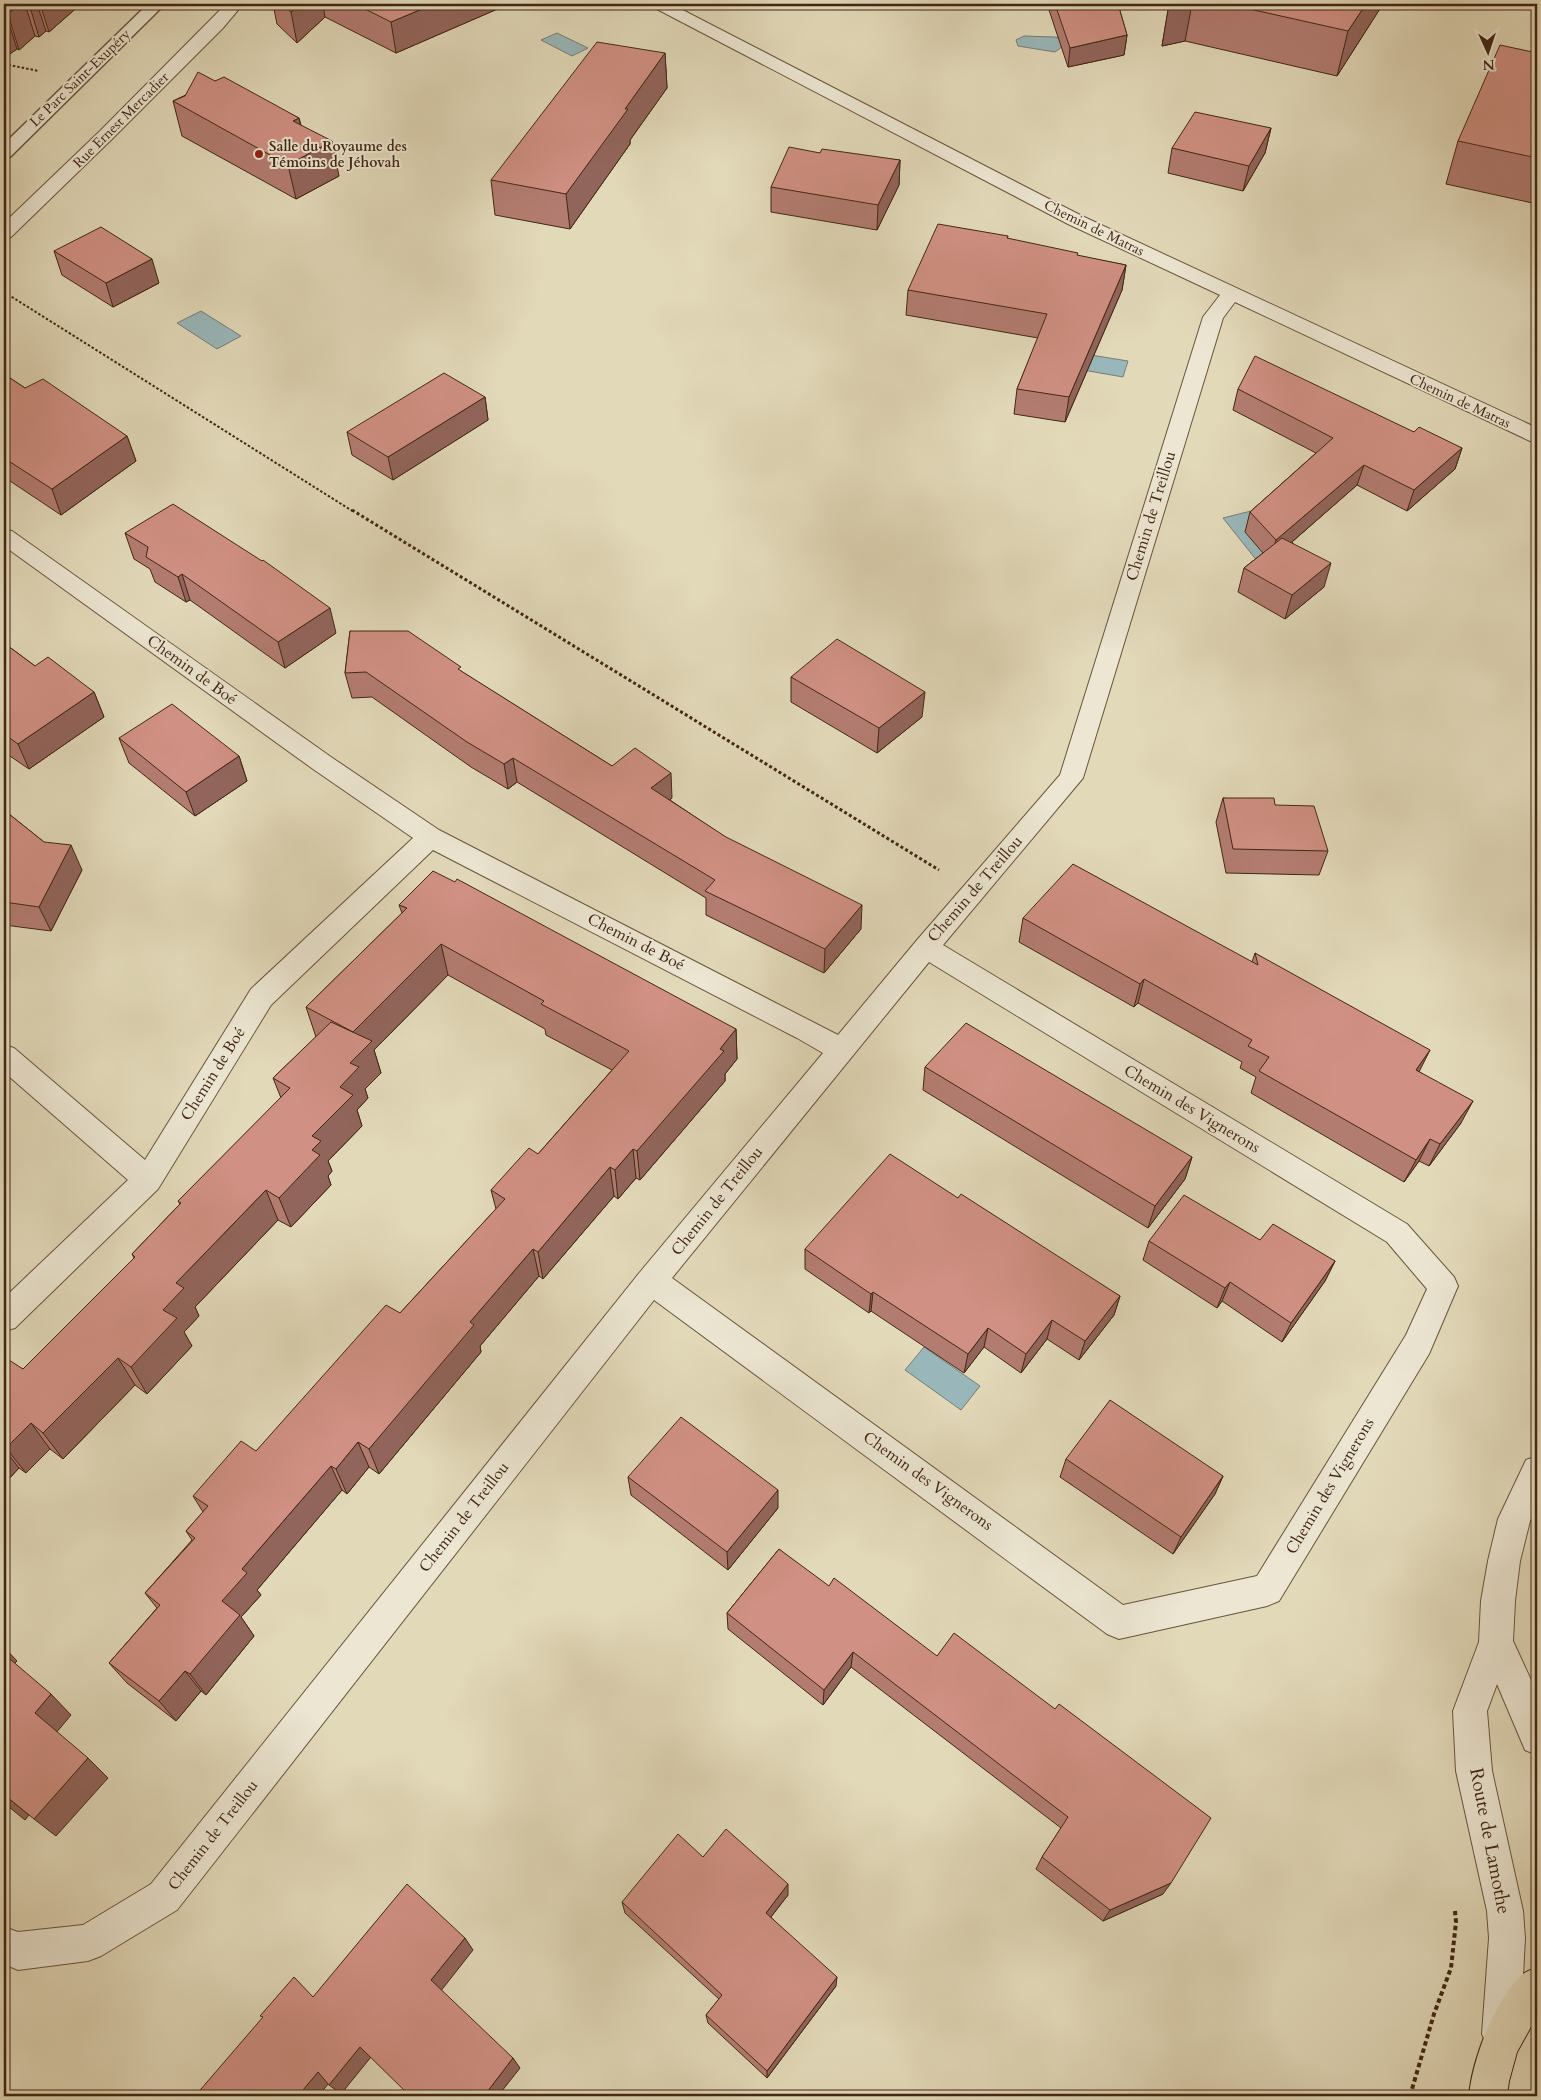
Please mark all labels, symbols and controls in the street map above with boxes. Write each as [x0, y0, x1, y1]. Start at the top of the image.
street label: Le Parc Saint-Exupéry [25, 24, 135, 131]
north arrow [1464, 28, 1514, 78]
text: N [1482, 55, 1495, 74]
street label: Rue Ernest Mercadier [69, 67, 174, 172]
place label: Salle du Royaume des Témoins de Jéhovah [269, 137, 407, 172]
marker: Salle du Royaume des Témoins de Jéhovah [253, 148, 265, 160]
street label: Chemin de Matras [1041, 196, 1148, 261]
street label: Chemin de Matras [1406, 369, 1514, 433]
street label: Chemin de Treillou [1121, 448, 1181, 584]
street label: Chemin de Boé [142, 630, 242, 710]
street label: Chemin de Treillou [923, 831, 1028, 947]
street label: Chemin de Boé [584, 908, 688, 976]
street label: Chemin de Boé [175, 1023, 251, 1125]
street label: Chemin des Vignerons [1120, 1059, 1264, 1159]
street label: Chemin de Treillou [666, 1142, 768, 1260]
street label: Chemin des Vignerons [1280, 1414, 1380, 1558]
street label: Chemin des Vignerons [859, 1426, 997, 1536]
street label: Chemin de Treillou [414, 1457, 514, 1577]
street label: Route de Lamothe [1463, 1766, 1517, 1916]
street label: Chemin de Treillou [163, 1775, 263, 1895]

